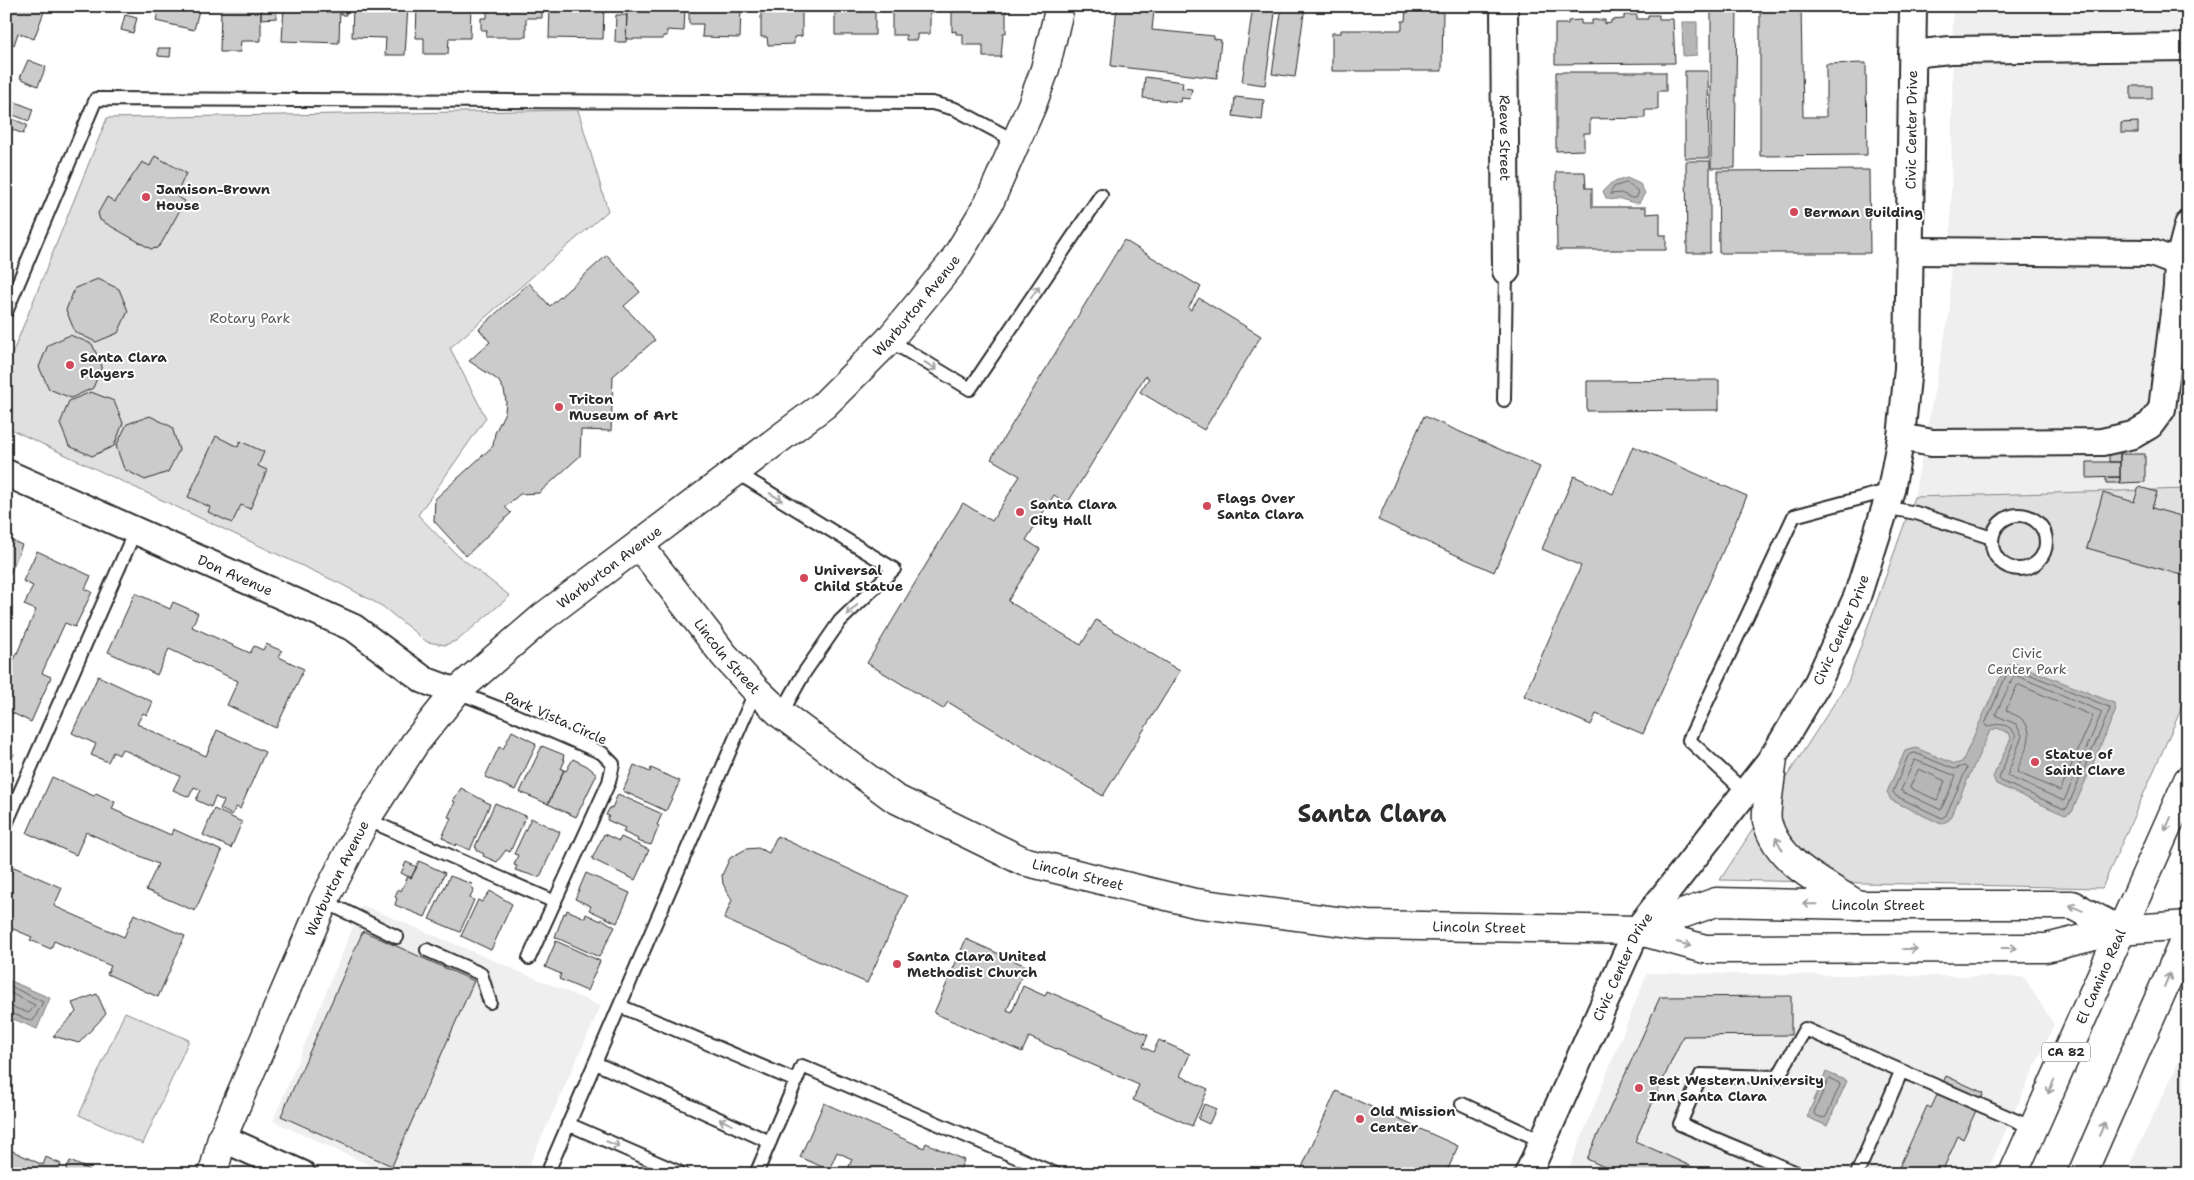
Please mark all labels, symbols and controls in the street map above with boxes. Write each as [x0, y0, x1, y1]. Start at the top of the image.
street label: Civic Center Drive [1901, 70, 1921, 190]
street label: Reeve Street [1496, 95, 1514, 181]
place label: Jamison-Brown House [156, 180, 270, 214]
marker: Jamison-Brown House [140, 191, 152, 203]
place label: Berman Building [1804, 203, 1923, 221]
marker: Berman Building [1788, 206, 1800, 218]
street label: Warburton Avenue [869, 252, 964, 360]
one-way arrow [1030, 285, 1040, 299]
park label: Rotary Park [209, 309, 291, 327]
place label: Santa Clara Players [80, 348, 167, 382]
marker: Santa Clara Players [64, 359, 76, 371]
one-way arrow [923, 361, 937, 371]
place label: Triton Museum of Art [569, 390, 678, 424]
marker: Triton Museum of Art [553, 401, 565, 413]
place label: Flags Over Santa Clara [1217, 489, 1304, 523]
one-way arrow [768, 492, 782, 502]
place label: Santa Clara City Hall [1030, 495, 1117, 529]
marker: Flags Over Santa Clara [1201, 500, 1213, 512]
marker: Santa Clara City Hall [1014, 506, 1026, 518]
street label: Warburton Avenue [553, 522, 665, 612]
street label: Don Avenue [195, 551, 276, 600]
place label: Universal Child Statue [814, 561, 903, 595]
marker: Universal Child Statue [798, 572, 810, 584]
street label: Civic Center Drive [1809, 572, 1873, 688]
one-way arrow [845, 604, 858, 616]
street label: Lincoln Street [690, 615, 764, 698]
park label: Civic Center Park [1987, 644, 2067, 678]
street label: Park Vista Circle [502, 687, 610, 749]
place label: Statue of Saint Clare [2045, 745, 2125, 779]
marker: Statue of Saint Clare [2029, 756, 2041, 768]
district label: Santa Clara [1298, 798, 1447, 830]
one-way arrow [2163, 816, 2173, 831]
street label: Warburton Avenue [301, 817, 373, 939]
one-way arrow [1773, 838, 1783, 852]
street label: Lincoln Street [1030, 855, 1126, 894]
street label: Lincoln Street [1831, 895, 1925, 914]
one-way arrow [1802, 899, 1818, 909]
one-way arrow [2069, 903, 2084, 913]
street label: Civic Center Drive [1588, 908, 1657, 1024]
street label: Lincoln Street [1432, 917, 1526, 937]
street label: El Camino Real [2072, 926, 2130, 1027]
one-way arrow [1676, 939, 1692, 949]
one-way arrow [2000, 943, 2017, 953]
one-way arrow [1902, 944, 1918, 954]
place label: Santa Clara United Methodist Church [907, 947, 1047, 981]
marker: Santa Clara United Methodist Church [891, 958, 903, 970]
one-way arrow [2163, 973, 2173, 988]
road number: CA 82 [2042, 1042, 2090, 1062]
place label: Best Western University Inn Santa Clara [1649, 1071, 1824, 1105]
one-way arrow [2045, 1079, 2055, 1094]
marker: Best Western University Inn Santa Clara [1633, 1082, 1645, 1094]
place label: Old Mission Center [1370, 1102, 1456, 1136]
marker: Old Mission Center [1354, 1113, 1366, 1125]
one-way arrow [719, 1116, 734, 1126]
one-way arrow [2098, 1122, 2108, 1137]
one-way arrow [605, 1139, 620, 1149]

